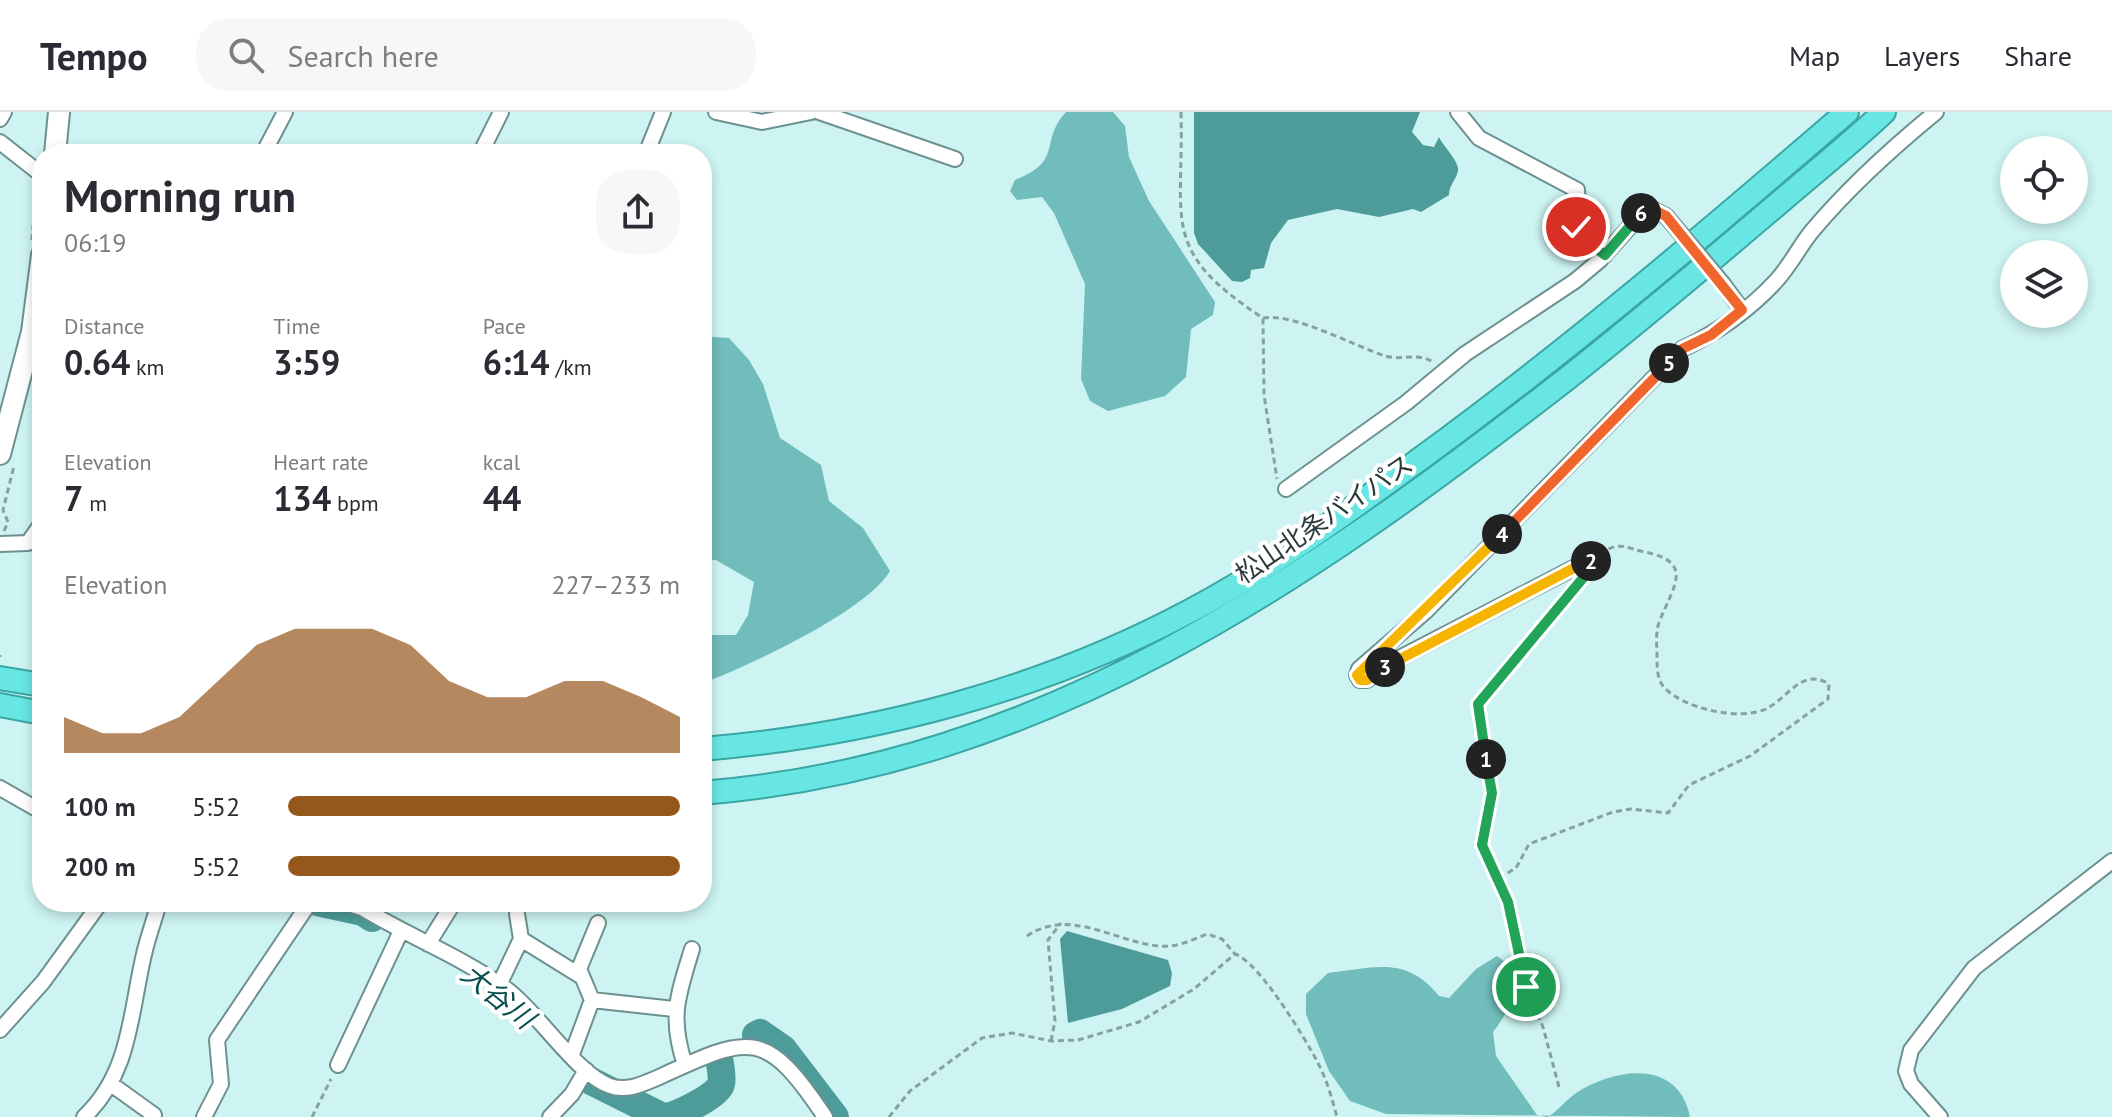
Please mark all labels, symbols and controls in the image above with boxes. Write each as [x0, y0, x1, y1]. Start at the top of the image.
search box [196, 19, 756, 91]
text: Tempo [40, 31, 148, 80]
icon: search [224, 33, 268, 77]
text: Search here [288, 36, 439, 75]
text: Map [1789, 37, 1840, 74]
text: Layers [1884, 37, 1960, 74]
text: Share [2004, 37, 2072, 74]
map controls [2000, 136, 2088, 328]
button: locate [2000, 136, 2088, 224]
text: Morning run [64, 167, 296, 224]
button: share [596, 170, 680, 254]
pin [1542, 193, 1610, 261]
pin: 6 [1621, 193, 1661, 233]
text: 6 [1635, 199, 1647, 227]
icon: check [1554, 205, 1598, 249]
text: 06:19 [64, 226, 126, 259]
button: layers [2000, 240, 2088, 328]
text: Distance [64, 312, 145, 340]
text: Time [273, 312, 320, 340]
text: Pace [483, 312, 526, 340]
text: 0.64 [64, 340, 130, 384]
text: 3:59 [273, 340, 340, 384]
text: 6:14 [483, 340, 550, 384]
pin: 5 [1649, 343, 1689, 383]
text: 5 [1663, 349, 1675, 377]
text: km [130, 353, 164, 381]
text: /km [550, 353, 592, 381]
street label: 松山北条バイパス [1228, 447, 1419, 590]
text: Elevation [64, 448, 152, 476]
text: Heart rate [273, 448, 368, 476]
text: kcal [483, 448, 520, 476]
text: 7 [64, 476, 83, 520]
text: 134 [273, 476, 331, 520]
text: 44 [483, 476, 521, 520]
text: m [83, 489, 107, 517]
text: bpm [331, 489, 379, 517]
pin: 4 [1482, 514, 1522, 554]
text: 4 [1496, 520, 1508, 548]
pin: 2 [1571, 541, 1611, 581]
text: 2 [1585, 547, 1597, 575]
text: Elevation [64, 568, 168, 601]
text: 227–233 m [551, 568, 680, 601]
pin: 3 [1365, 647, 1405, 687]
text: 3 [1379, 653, 1391, 681]
pin: 1 [1466, 739, 1506, 779]
text: 1 [1480, 745, 1492, 773]
text: 100 m [64, 790, 136, 823]
text: 5:52 [192, 790, 240, 823]
text: 200 m [64, 850, 136, 883]
text: 5:52 [192, 850, 240, 883]
pin [1492, 953, 1560, 1021]
water label: 大谷川 [454, 955, 545, 1038]
icon: arrive [1504, 965, 1548, 1009]

